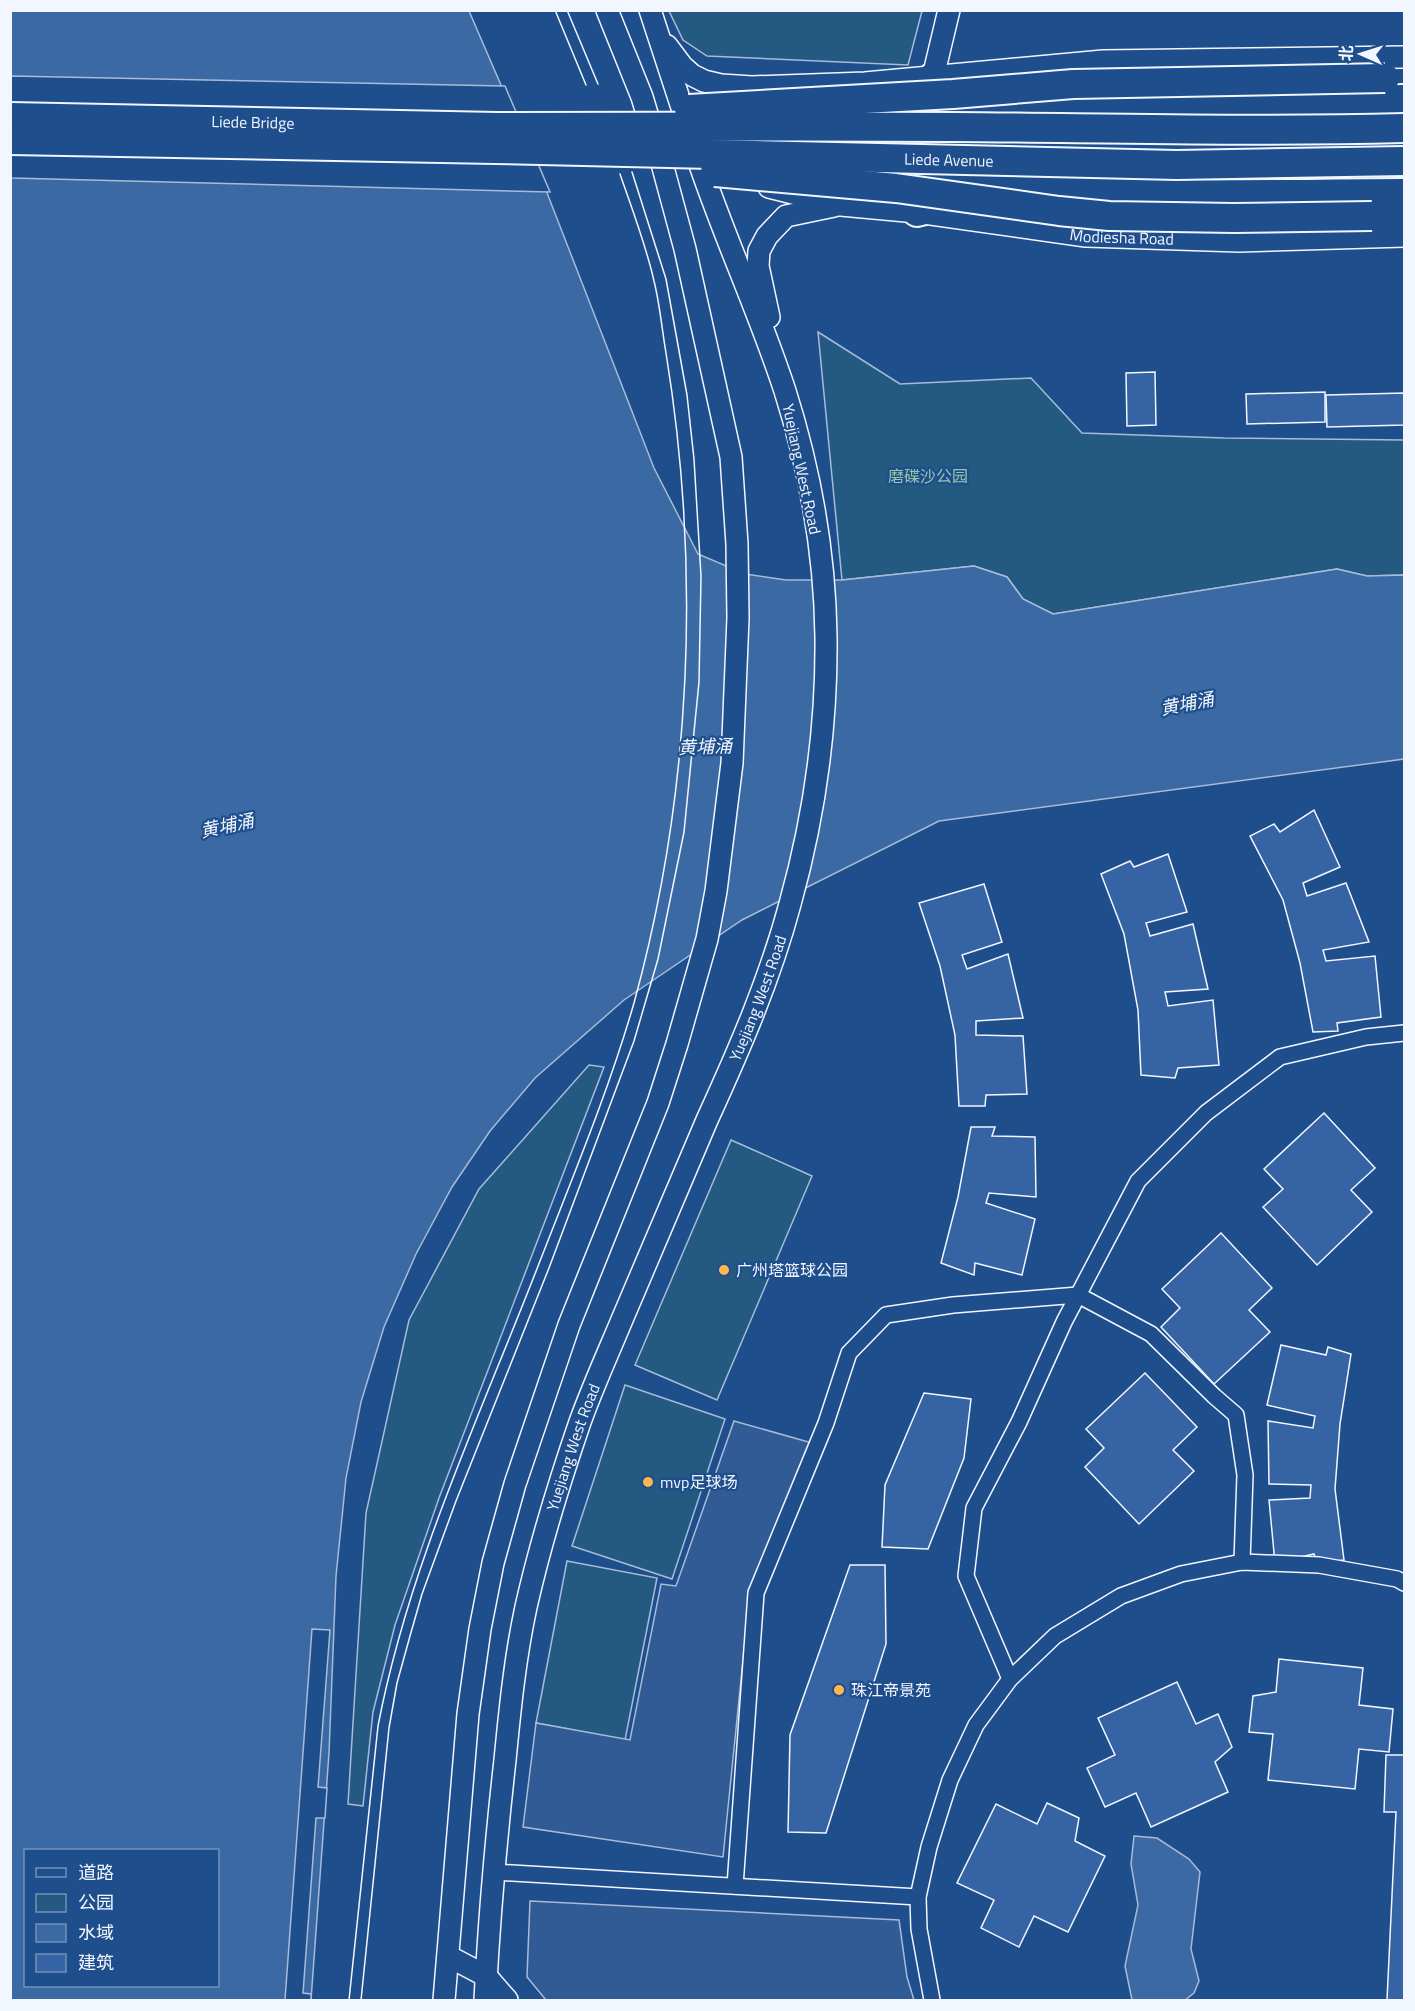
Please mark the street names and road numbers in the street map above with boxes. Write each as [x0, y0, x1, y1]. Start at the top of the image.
street label: Liede Bridge [211, 109, 295, 135]
street label: Liede Avenue [904, 147, 994, 173]
street label: Modiesha Road [1068, 222, 1174, 251]
street label: Yuejiang West Road [776, 402, 828, 536]
street label: Yuejiang West Road [723, 932, 792, 1065]
street label: Yuejiang West Road [540, 1380, 606, 1514]

